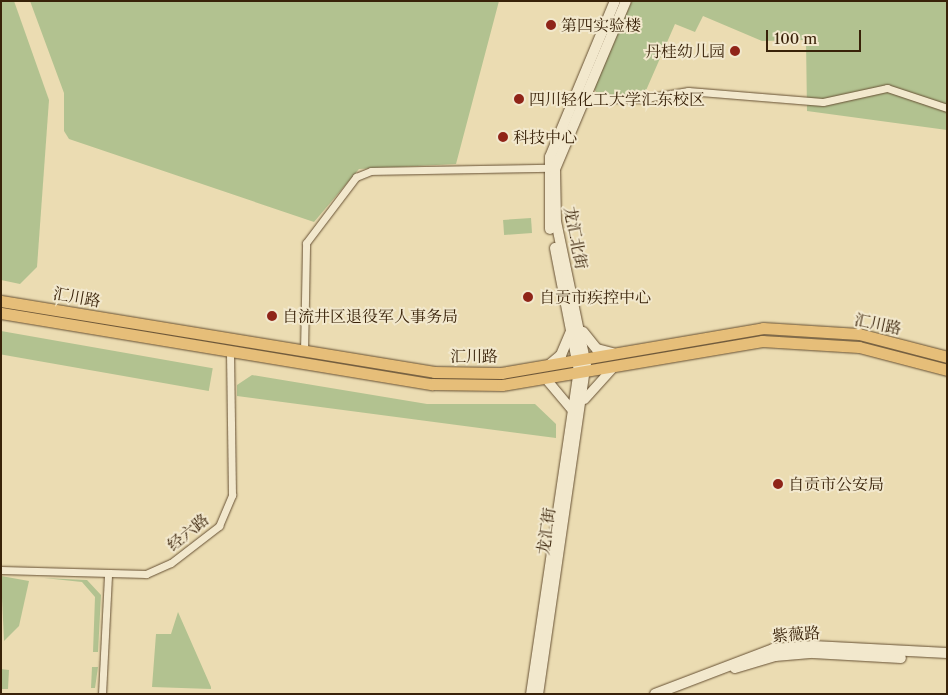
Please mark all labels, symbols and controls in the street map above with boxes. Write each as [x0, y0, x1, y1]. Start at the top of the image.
place label: 第四实验楼 [561, 15, 641, 35]
marker: 第四实验楼 [545, 19, 557, 31]
scale bar [768, 20, 863, 52]
text: 100 m [774, 29, 817, 48]
place label: 丹桂幼儿园 [645, 41, 725, 61]
marker: 丹桂幼儿园 [729, 45, 741, 57]
place label: 四川轻化工大学汇东校区 [529, 89, 705, 109]
marker: 四川轻化工大学汇东校区 [513, 93, 525, 105]
place label: 科技中心 [513, 127, 577, 147]
marker: 科技中心 [497, 131, 509, 143]
street label: 龙汇北街 [560, 205, 592, 271]
street label: 汇川路 [52, 283, 102, 311]
place label: 自贡市疾控中心 [539, 287, 651, 307]
marker: 自贡市疾控中心 [521, 290, 535, 304]
place label: 自流井区退役军人事务局 [282, 306, 458, 326]
marker: 自流井区退役军人事务局 [266, 310, 278, 322]
street label: 汇川路 [853, 310, 903, 338]
street label: 汇川路 [450, 346, 498, 366]
place label: 自贡市公安局 [788, 474, 884, 494]
marker: 自贡市公安局 [772, 478, 784, 490]
street label: 龙汇街 [533, 506, 559, 556]
street label: 经六路 [163, 509, 213, 555]
street label: 紫薇路 [771, 623, 821, 645]

